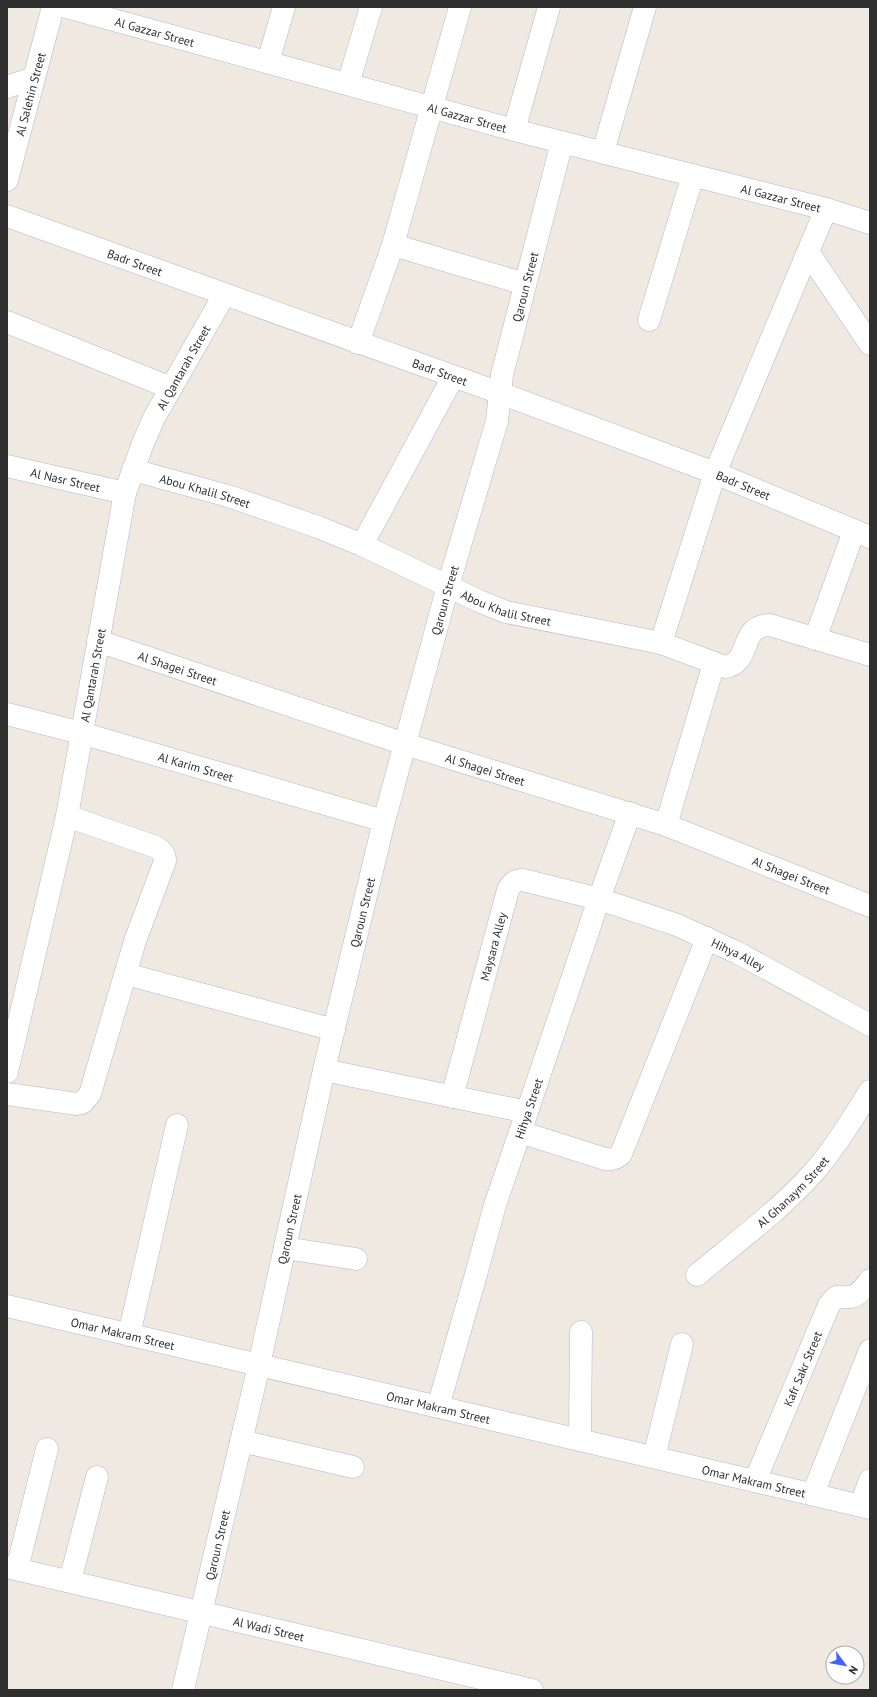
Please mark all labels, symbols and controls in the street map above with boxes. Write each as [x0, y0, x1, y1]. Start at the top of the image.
street label: Al Gazzar Street [113, 13, 196, 49]
street label: Al Salehin Street [12, 50, 48, 137]
street label: Al Gazzar Street [426, 99, 509, 135]
street label: Al Gazzar Street [740, 180, 822, 215]
street label: Badr Street [105, 245, 165, 279]
street label: Qaroun Street [509, 250, 541, 323]
street label: Al Qantarah Street [153, 322, 213, 412]
street label: Badr Street [410, 355, 470, 388]
street label: Al Nasr Street [29, 464, 102, 495]
street label: Badr Street [714, 467, 773, 503]
street label: Abou Khalil Street [158, 470, 253, 511]
street label: Qaroun Street [428, 563, 461, 637]
street label: Abou Khalil Street [459, 586, 552, 628]
street label: Al Qantarah Street [76, 627, 108, 723]
street label: Al Shagei Street [136, 648, 219, 688]
street label: Al Karim Street [156, 748, 235, 784]
street label: Al Shagei Street [444, 750, 527, 788]
street label: Al Shagei Street [750, 853, 832, 897]
street label: Qaroun Street [346, 876, 378, 949]
street label: Maysara Alley [476, 910, 509, 982]
street label: Hihya Alley [709, 934, 768, 974]
street label: Hihya Street [511, 1076, 545, 1141]
street label: Al Ghanaym Street [753, 1153, 832, 1230]
street label: Qaroun Street [274, 1192, 304, 1266]
street label: Omar Makram Street [69, 1314, 176, 1353]
street label: Kafr Sakr Street [780, 1329, 825, 1408]
street label: Omar Makram Street [385, 1388, 492, 1426]
street label: Omar Makram Street [700, 1461, 807, 1500]
street label: Qaroun Street [201, 1508, 232, 1582]
street label: Al Wadi Street [232, 1613, 306, 1644]
north arrow [825, 1645, 865, 1685]
text: N [846, 1664, 861, 1677]

